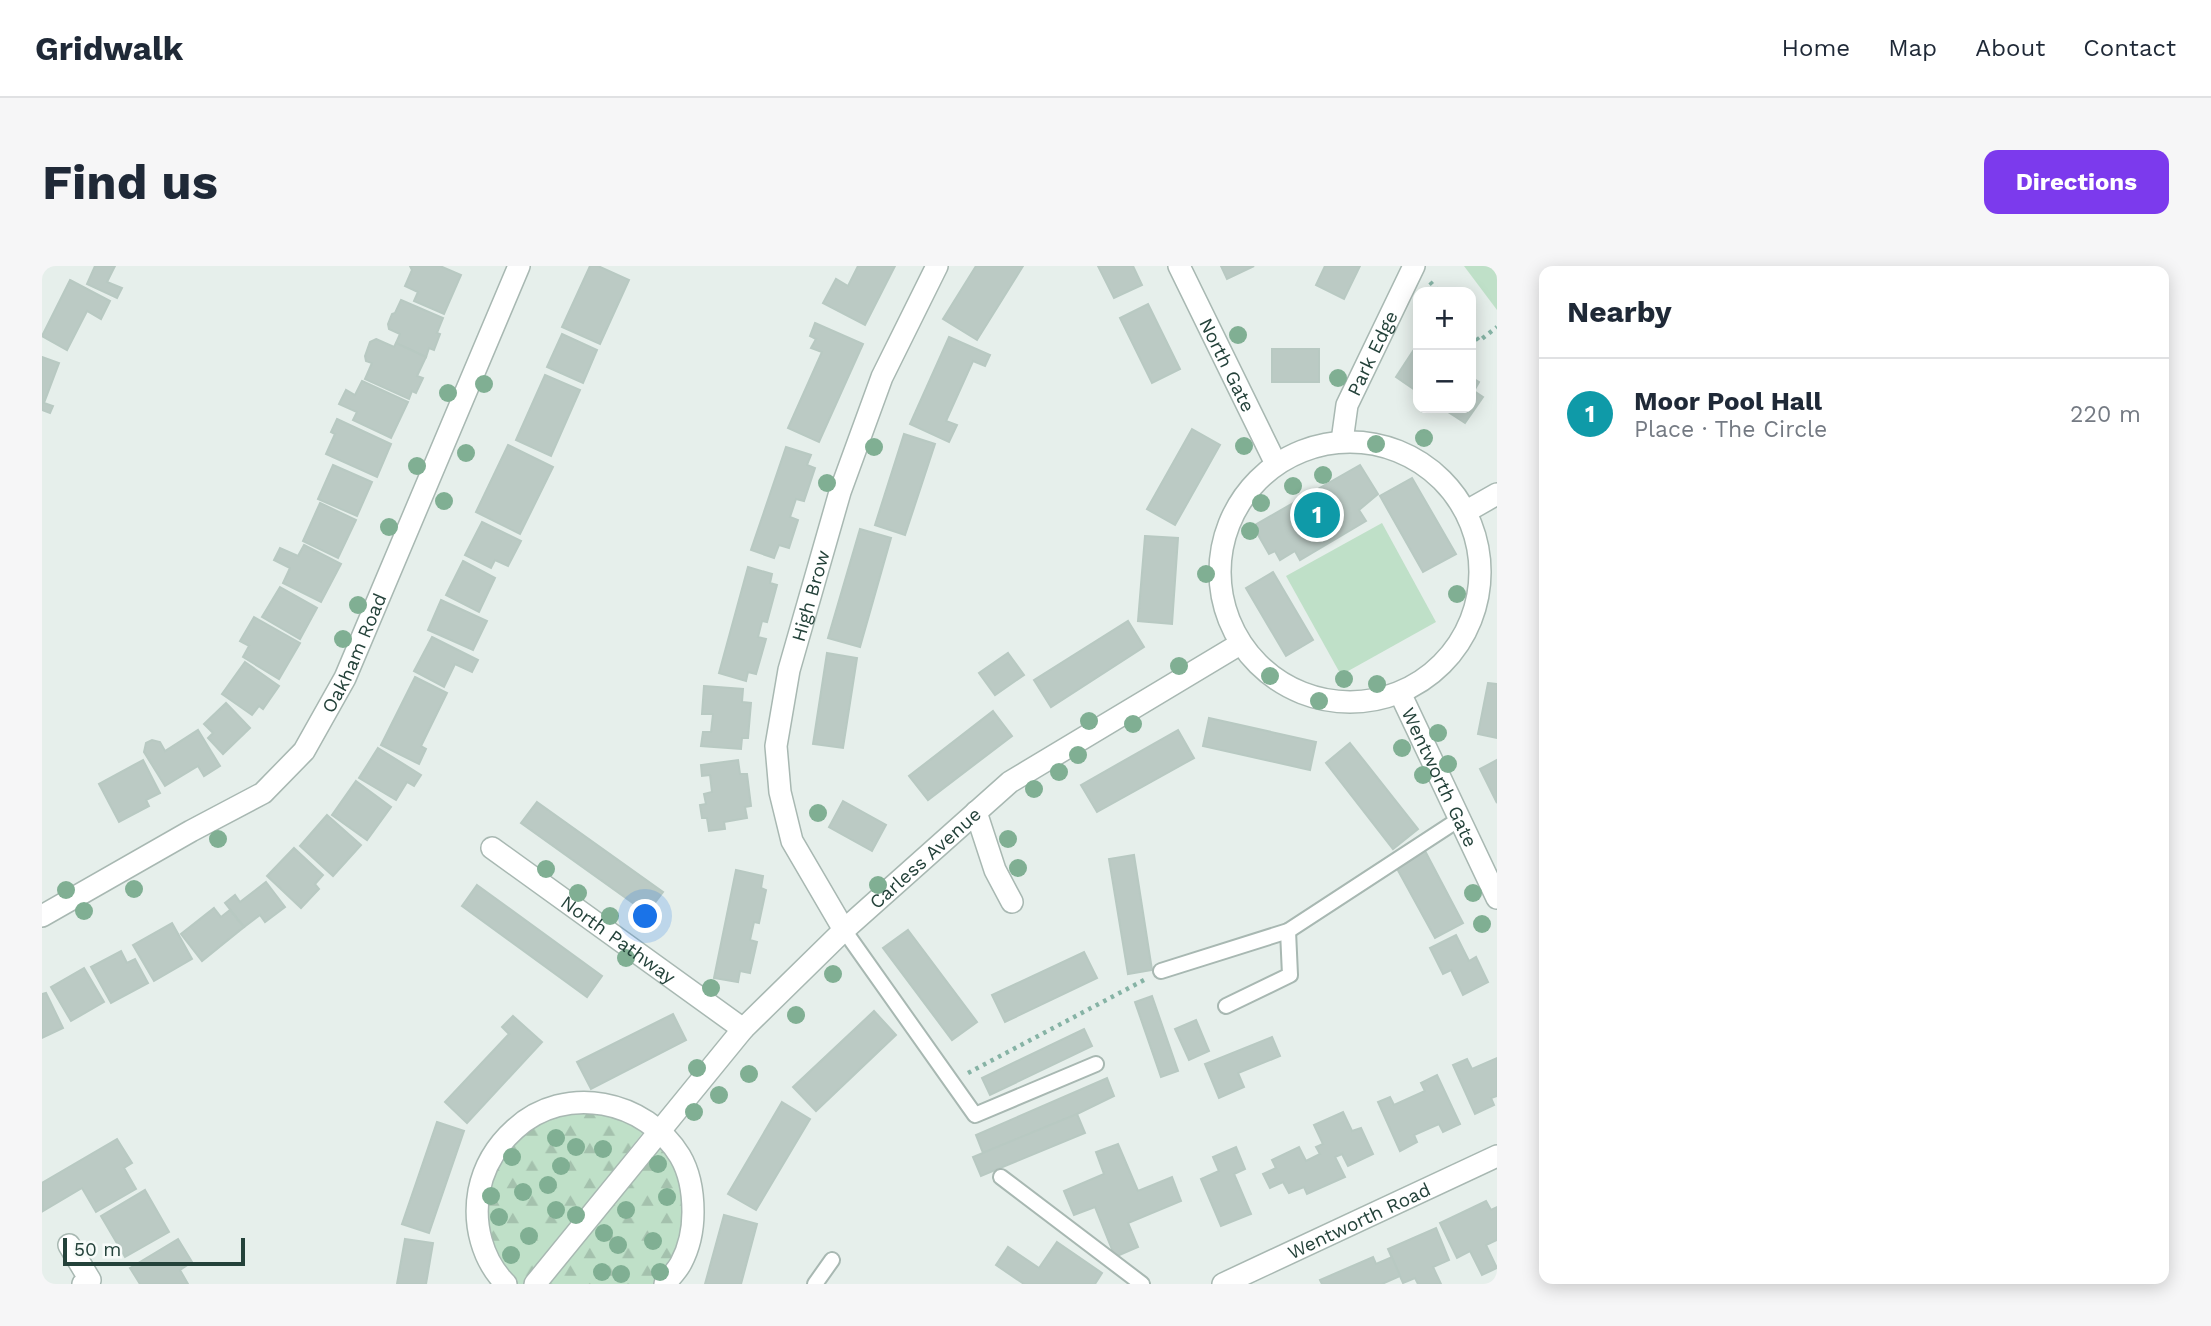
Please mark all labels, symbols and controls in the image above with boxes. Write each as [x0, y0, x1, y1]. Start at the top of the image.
text: Gridwalk [35, 29, 183, 68]
text: Home [1782, 34, 1850, 62]
text: Map [1888, 34, 1937, 62]
text: About [1975, 34, 2045, 62]
text: Contact [2083, 34, 2176, 62]
button: Directions [1984, 150, 2169, 214]
text: Find us [42, 153, 218, 211]
map controls [1413, 287, 1476, 413]
button: + [1413, 287, 1476, 350]
text: Nearby [1567, 294, 1672, 329]
street label: Park Edge [1342, 307, 1402, 399]
street label: North Gate [1195, 314, 1260, 416]
button: − [1413, 350, 1476, 413]
text: Moor Pool Hall [1634, 386, 1822, 416]
text: 1 [1585, 401, 1595, 428]
text: 220 m [2070, 401, 2141, 428]
text: Place · The Circle [1634, 416, 1827, 443]
pin: 1 [1294, 489, 1340, 541]
street label: High Brow [786, 547, 834, 644]
street label: Oakham Road [316, 589, 391, 717]
street label: Wentworth Gate [1397, 704, 1483, 851]
street label: Carless Avenue [865, 802, 985, 913]
street label: North Pathway [557, 890, 681, 988]
your location [628, 899, 662, 933]
street label: Wentworth Road [1284, 1177, 1434, 1264]
scale bar [63, 1235, 245, 1267]
text: 50 m [74, 1238, 121, 1261]

